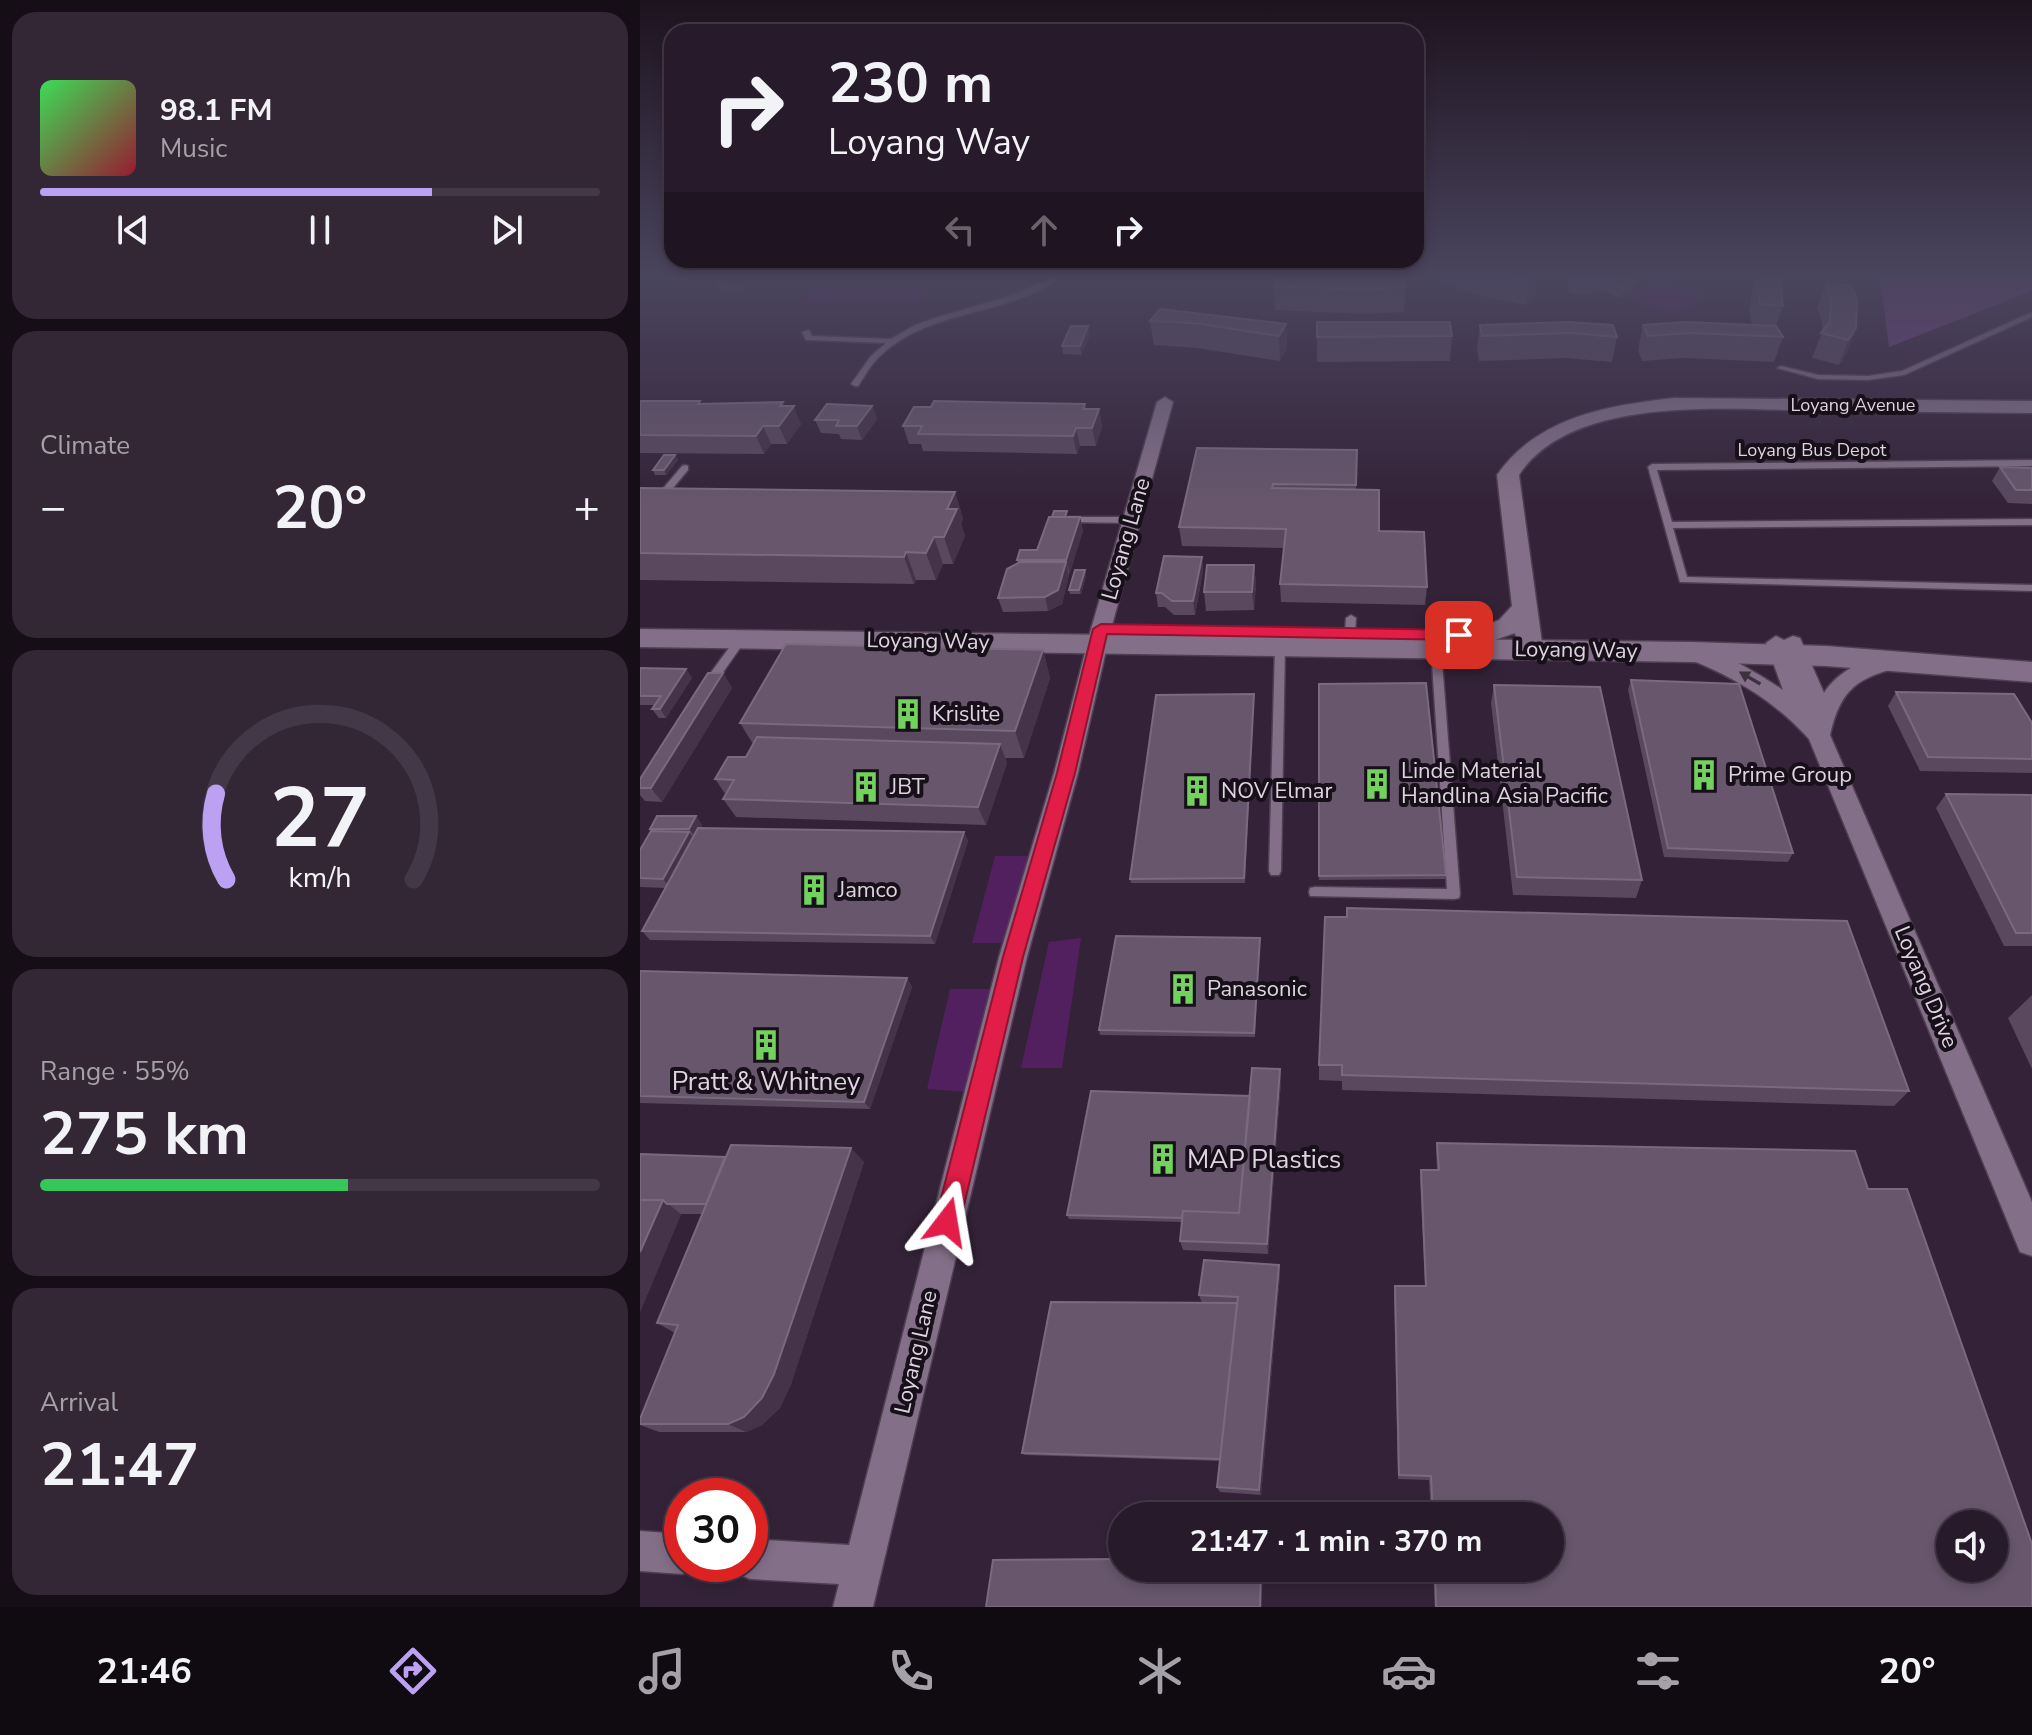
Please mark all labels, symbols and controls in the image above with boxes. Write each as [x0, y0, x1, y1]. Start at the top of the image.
text: 230 m [828, 45, 993, 122]
icon: right [696, 56, 800, 160]
text: 98.1 FM [160, 90, 272, 131]
text: Loyang Way [828, 118, 1030, 167]
text: Music [160, 131, 227, 166]
icon: previous [111, 208, 155, 252]
icon: pause [298, 208, 342, 252]
icon: next [485, 208, 529, 252]
icon: left [938, 208, 982, 252]
icon: ahead [1022, 208, 1066, 252]
icon: right [1106, 208, 1150, 252]
street label: Loyang Avenue [1791, 393, 1915, 417]
text: Climate [40, 428, 130, 463]
street label: Loyang Bus Depot [1738, 438, 1887, 462]
text: 20° [273, 467, 367, 549]
street label: Loyang Lane [1094, 475, 1158, 603]
text: − [40, 478, 66, 538]
text: + [574, 478, 600, 538]
pin [1425, 601, 1493, 669]
icon: arrive [1437, 613, 1481, 657]
street label: Loyang Way [866, 625, 991, 657]
street label: Loyang Way [1514, 634, 1639, 666]
one-way arrow [1739, 671, 1761, 685]
building icon: Krislite [891, 697, 925, 731]
place label: Krislite [932, 699, 1000, 729]
place label: Linde Material Handlina Asia Pacific [1401, 756, 1608, 811]
building icon: Prime Group [1687, 758, 1721, 792]
place label: Prime Group [1728, 760, 1852, 790]
text: 27 [270, 761, 370, 874]
building icon: Linde Material Handlina Asia Pacific [1360, 767, 1394, 801]
building icon: JBT [849, 770, 883, 804]
place label: JBT [889, 772, 926, 802]
building icon: NOV Elmar [1180, 774, 1214, 808]
place label: NOV Elmar [1221, 776, 1332, 806]
text: km/h [289, 858, 351, 897]
building icon: Jamco [797, 873, 831, 907]
place label: Jamco [837, 875, 898, 905]
street label: Loyang Drive [1887, 921, 1965, 1053]
building icon: Panasonic [1166, 972, 1200, 1006]
place label: Panasonic [1207, 974, 1307, 1004]
building icon: Pratt & Whitney [749, 1028, 783, 1062]
text: Range · 55% [40, 1054, 190, 1089]
place label: Pratt & Whitney [672, 1064, 861, 1099]
text: 275 km [40, 1093, 249, 1175]
building icon: MAP Plastics [1146, 1142, 1180, 1176]
place label: MAP Plastics [1187, 1142, 1341, 1177]
position arrow [905, 1180, 989, 1264]
street label: Loyang Lane [887, 1287, 945, 1417]
text: Arrival [40, 1385, 118, 1420]
text: 21:47 [40, 1424, 199, 1506]
speed limit sign: 30 [664, 1478, 768, 1582]
map controls [1936, 1510, 2008, 1582]
button: sound [1936, 1510, 2008, 1582]
text: 21:47 · 1 min · 370 m [1190, 1521, 1482, 1562]
icon: directions [385, 1643, 441, 1699]
icon: music [634, 1643, 690, 1699]
icon: phone [883, 1643, 939, 1699]
icon: climate [1132, 1643, 1188, 1699]
icon: car [1381, 1643, 1437, 1699]
icon: filters [1630, 1643, 1686, 1699]
text: 21:46 [96, 1647, 192, 1696]
text: 20° [1879, 1647, 1935, 1696]

